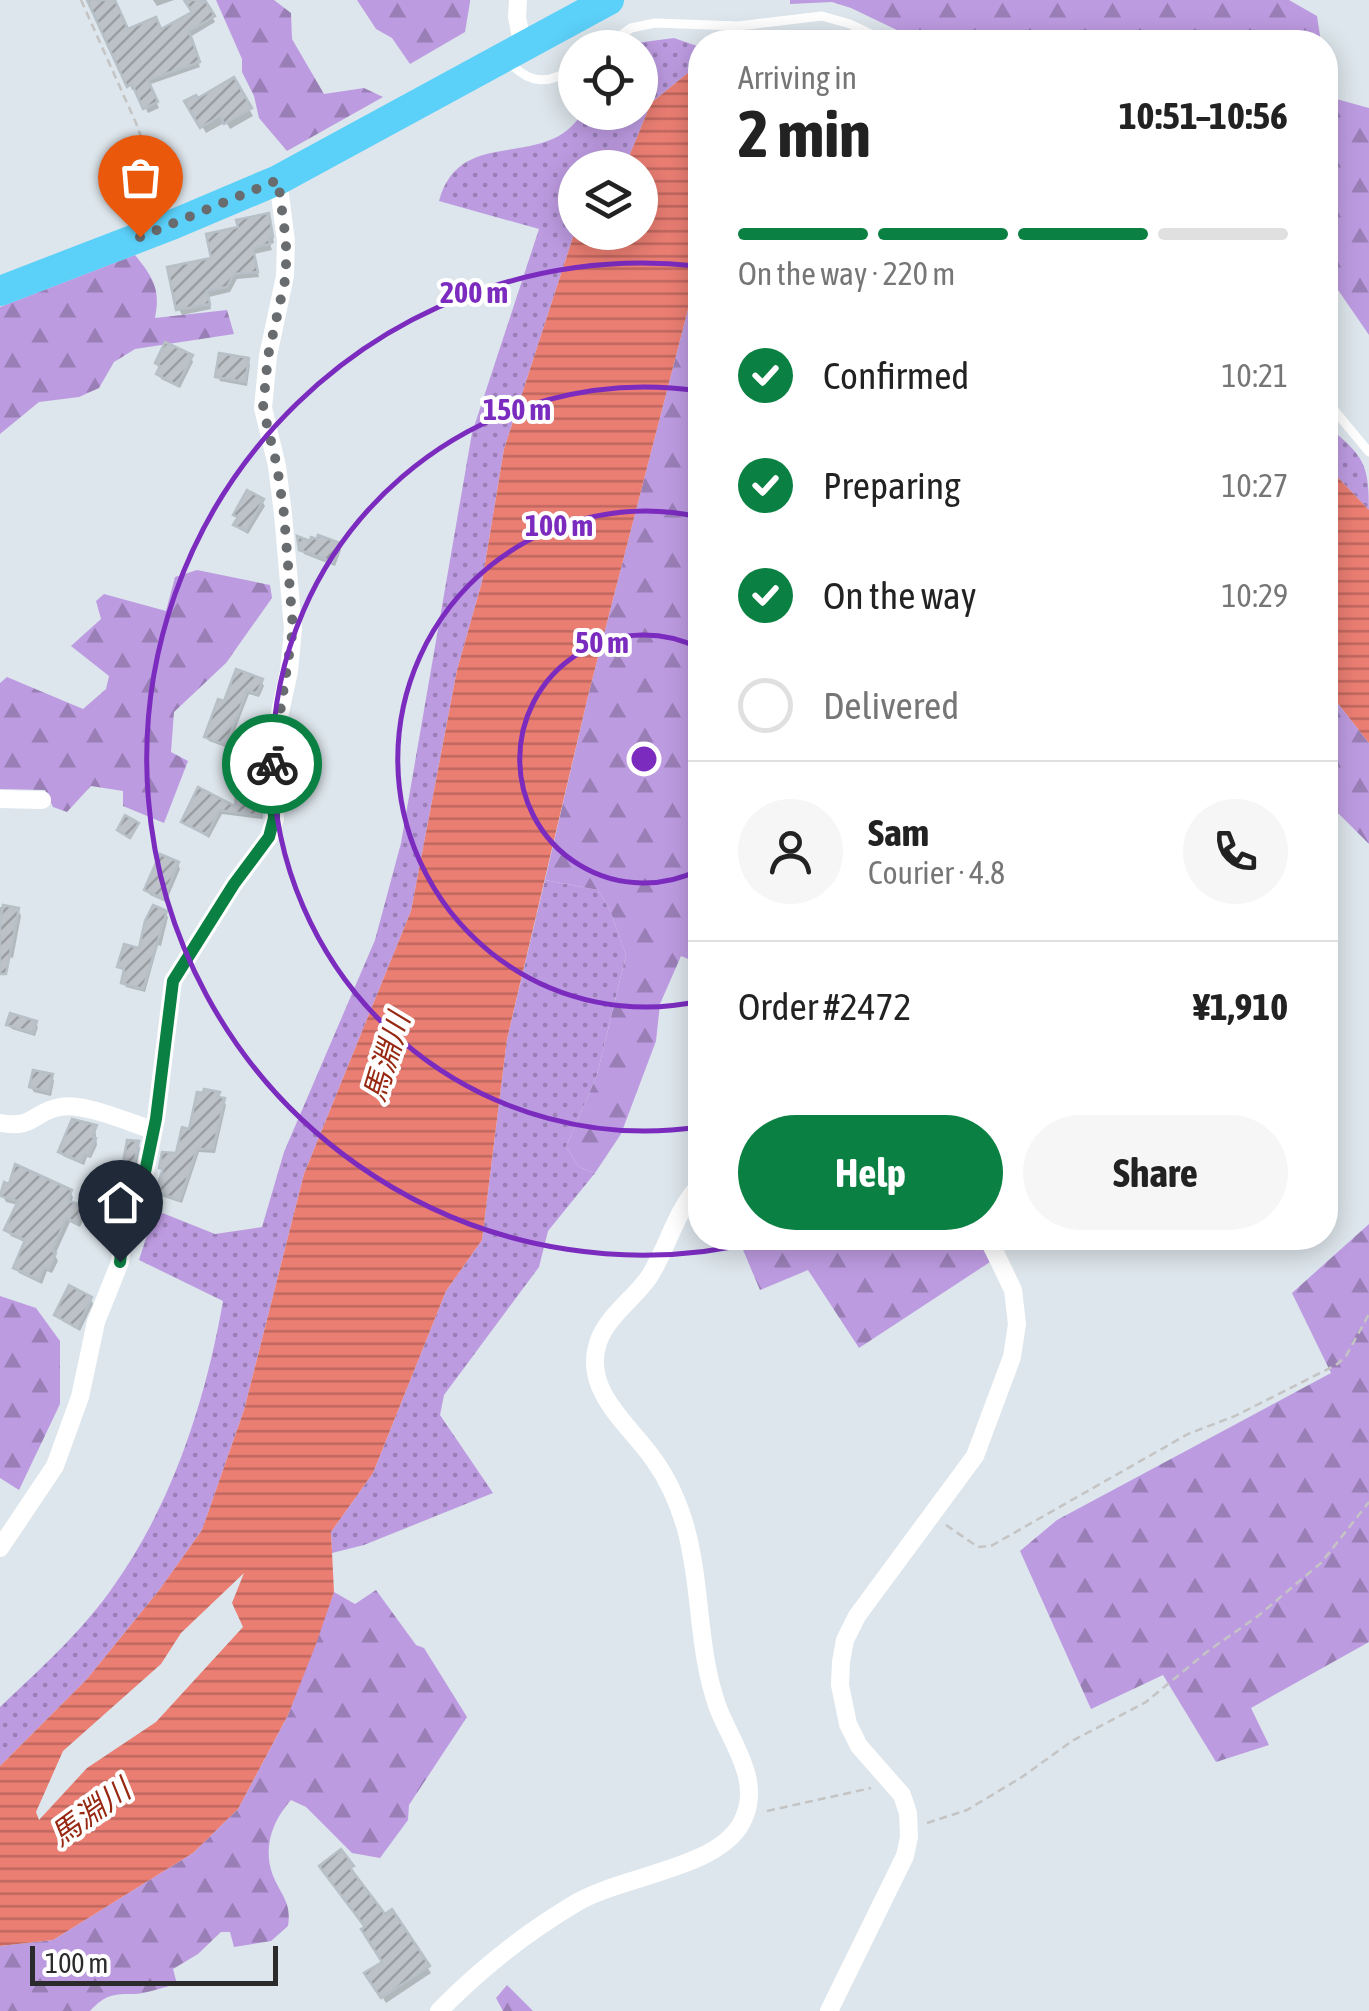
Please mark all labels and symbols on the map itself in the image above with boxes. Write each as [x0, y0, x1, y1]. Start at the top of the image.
pin [98, 135, 183, 238]
text: 200 m [440, 275, 508, 309]
text: 150 m [483, 392, 551, 426]
text: 100 m [525, 508, 593, 542]
text: 50 m [575, 625, 629, 659]
courier [222, 714, 322, 814]
centre of rings [626, 741, 662, 777]
water label: 馬淵川 [357, 1006, 416, 1105]
pin [78, 1160, 163, 1263]
water label: 馬淵川 [44, 1770, 139, 1852]
scale bar [30, 1941, 278, 1986]

